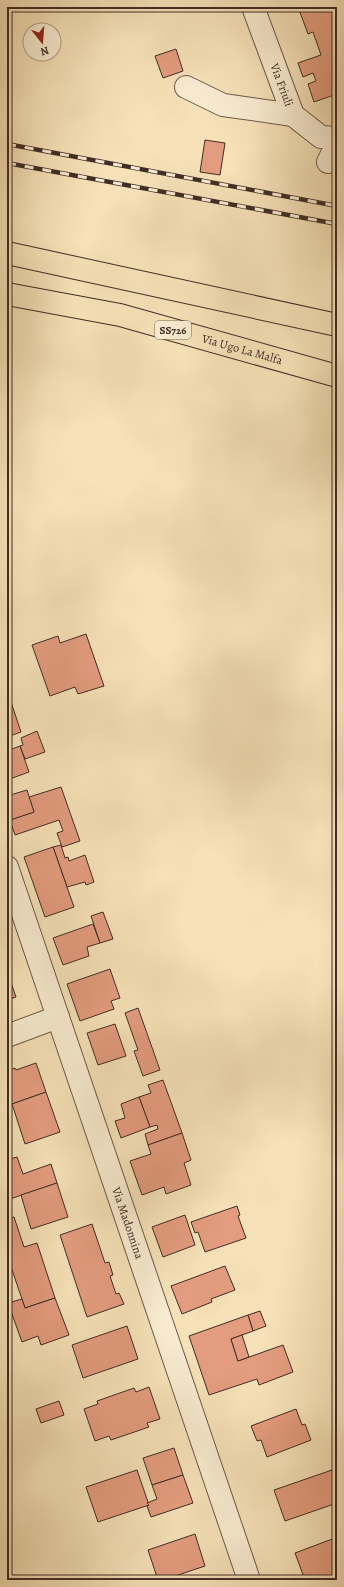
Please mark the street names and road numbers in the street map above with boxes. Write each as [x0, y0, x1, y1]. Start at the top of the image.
street label: Via Friuli [266, 60, 297, 109]
road number: SS726 [155, 321, 191, 339]
street label: Via Ugo La Malfa [199, 330, 285, 368]
street label: Via Madonnina [108, 1184, 148, 1262]

